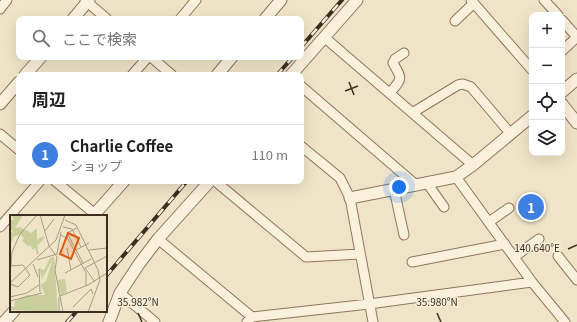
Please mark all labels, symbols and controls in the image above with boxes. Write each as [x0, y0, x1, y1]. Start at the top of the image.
map controls [529, 12, 565, 156]
button: + [529, 12, 565, 48]
search box [16, 16, 304, 60]
icon: search [30, 27, 52, 49]
text: ここで検索 [62, 28, 137, 49]
button: − [529, 48, 565, 84]
button: locate [529, 84, 565, 120]
text: 周辺 [32, 86, 66, 111]
button: layers [529, 120, 565, 156]
text: Charlie Coffee [70, 135, 173, 156]
text: 1 [41, 145, 49, 164]
text: 110 m [251, 145, 288, 164]
text: ショップ [70, 156, 122, 175]
your location [389, 177, 409, 197]
pin: 1 [518, 192, 544, 222]
inset map [10, 215, 107, 312]
text: 140.640°E [514, 240, 560, 255]
text: 35.982°N [117, 294, 159, 309]
text: 35.980°N [416, 294, 458, 309]

